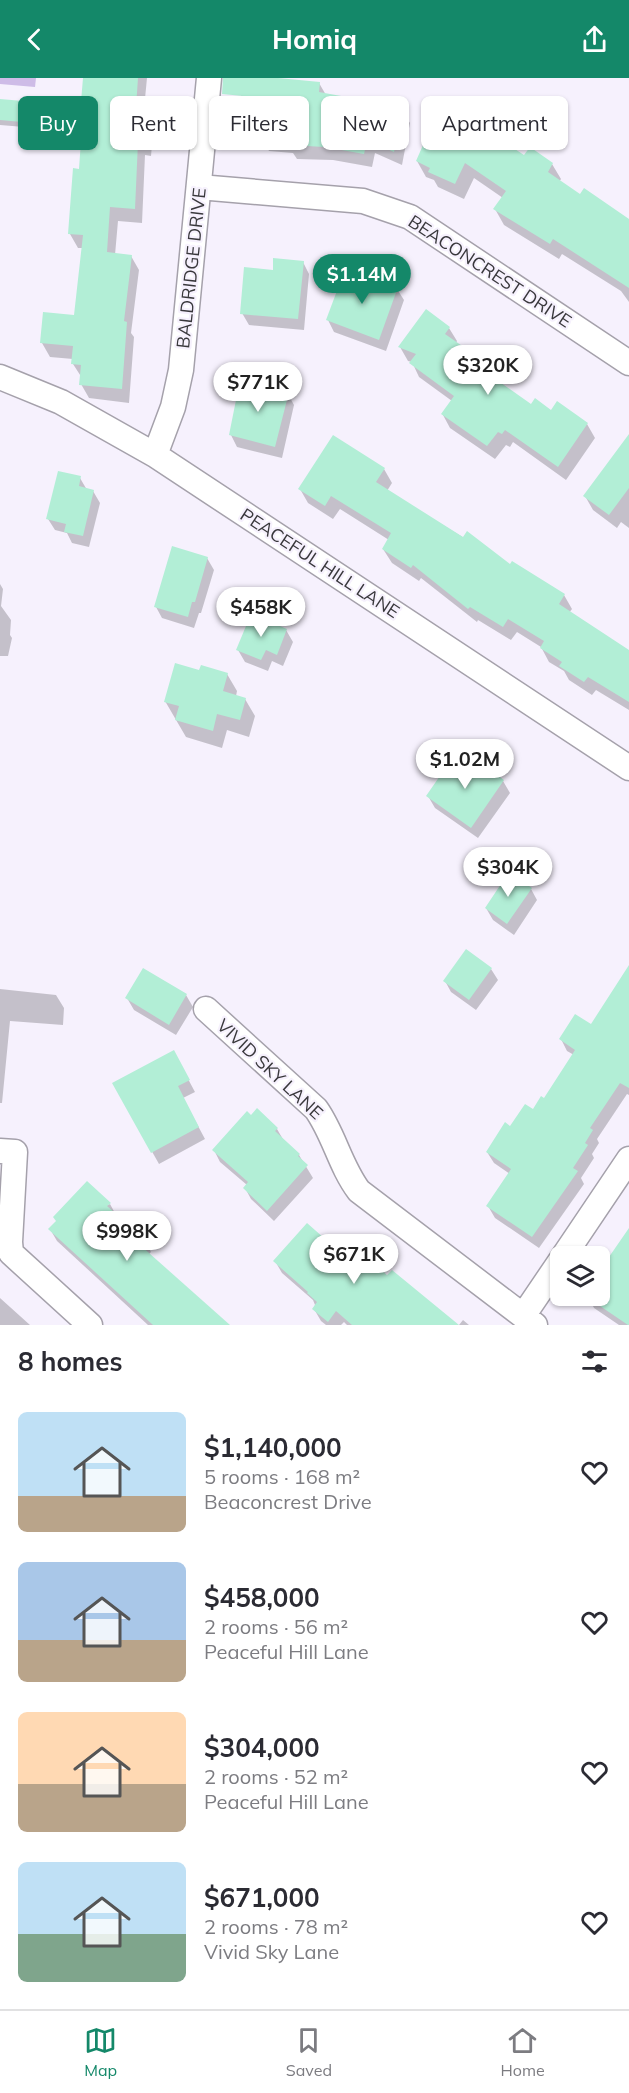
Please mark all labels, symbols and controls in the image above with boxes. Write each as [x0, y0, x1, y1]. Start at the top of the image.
text: Homiq [272, 22, 357, 56]
icon: back [18, 23, 51, 56]
icon: share [578, 23, 611, 56]
chip: Buy [18, 96, 98, 150]
chip: Rent [110, 96, 197, 150]
chip: Filters [209, 96, 309, 150]
chip: New [321, 96, 409, 150]
chip: Apartment [421, 96, 568, 150]
street label: BALDRIDGE DRIVE [171, 187, 211, 349]
street label: BEACONCREST DRIVE [404, 210, 576, 332]
pin: $1.14M [313, 254, 411, 305]
text: $1.14M [327, 261, 397, 286]
pin: $320K [446, 345, 530, 396]
text: $320K [457, 352, 519, 377]
pin: $771K [216, 362, 300, 413]
text: $771K [227, 369, 289, 394]
street label: PEACEFUL HILL LANE [236, 503, 404, 623]
pin: $458K [219, 587, 303, 638]
text: $458K [230, 594, 292, 619]
pin: $1.02M [416, 739, 514, 790]
text: $1.02M [430, 746, 500, 771]
pin: $304K [466, 847, 550, 898]
text: $304K [477, 854, 539, 879]
street label: VIVID SKY LANE [212, 1014, 328, 1124]
pin: $998K [85, 1211, 169, 1262]
text: $998K [96, 1218, 158, 1243]
pin: $671K [312, 1234, 396, 1285]
text: $671K [323, 1241, 385, 1266]
map controls [550, 1246, 610, 1306]
button: layers [550, 1246, 610, 1306]
text: 8 homes [18, 1345, 122, 1378]
icon: filters [578, 1345, 611, 1378]
text: $1,140,000 [204, 1431, 342, 1464]
icon: home [66, 1436, 138, 1508]
icon: heart [578, 1456, 611, 1489]
text: 5 rooms · 168 m² [204, 1464, 360, 1489]
text: Beaconcrest Drive [204, 1489, 372, 1514]
text: $458,000 [204, 1581, 320, 1614]
icon: home [66, 1586, 138, 1658]
icon: heart [578, 1606, 611, 1639]
text: 2 rooms · 56 m² [204, 1614, 348, 1639]
text: Peaceful Hill Lane [204, 1639, 369, 1664]
text: $304,000 [204, 1731, 320, 1764]
icon: home [66, 1736, 138, 1808]
icon: heart [578, 1756, 611, 1789]
text: 2 rooms · 52 m² [204, 1764, 348, 1789]
text: Peaceful Hill Lane [204, 1789, 369, 1814]
text: $671,000 [204, 1881, 320, 1914]
icon: home [66, 1886, 138, 1958]
icon: heart [578, 1906, 611, 1939]
text: 2 rooms · 78 m² [204, 1914, 348, 1939]
text: Vivid Sky Lane [204, 1939, 339, 1964]
tab: Map [84, 2024, 117, 2080]
tab: Saved [286, 2024, 332, 2080]
tab: Home [501, 2024, 545, 2080]

